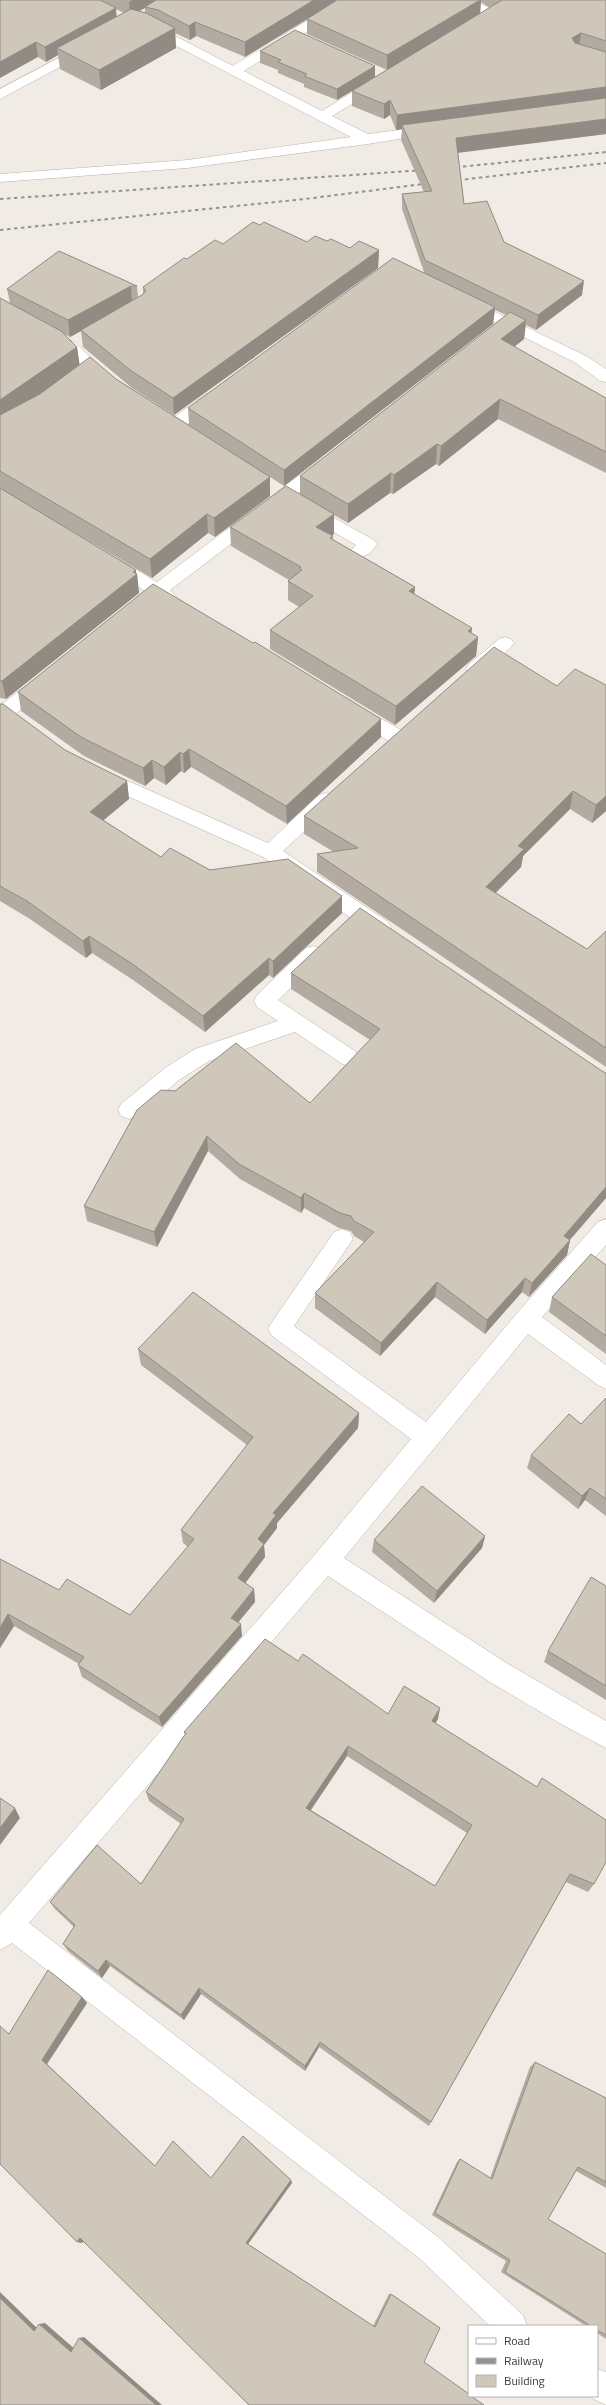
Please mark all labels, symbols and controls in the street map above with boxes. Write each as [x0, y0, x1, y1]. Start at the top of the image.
legend [468, 2325, 598, 2397]
text: Road [504, 2331, 530, 2350]
text: Railway [504, 2351, 544, 2370]
text: Building [504, 2371, 545, 2390]

